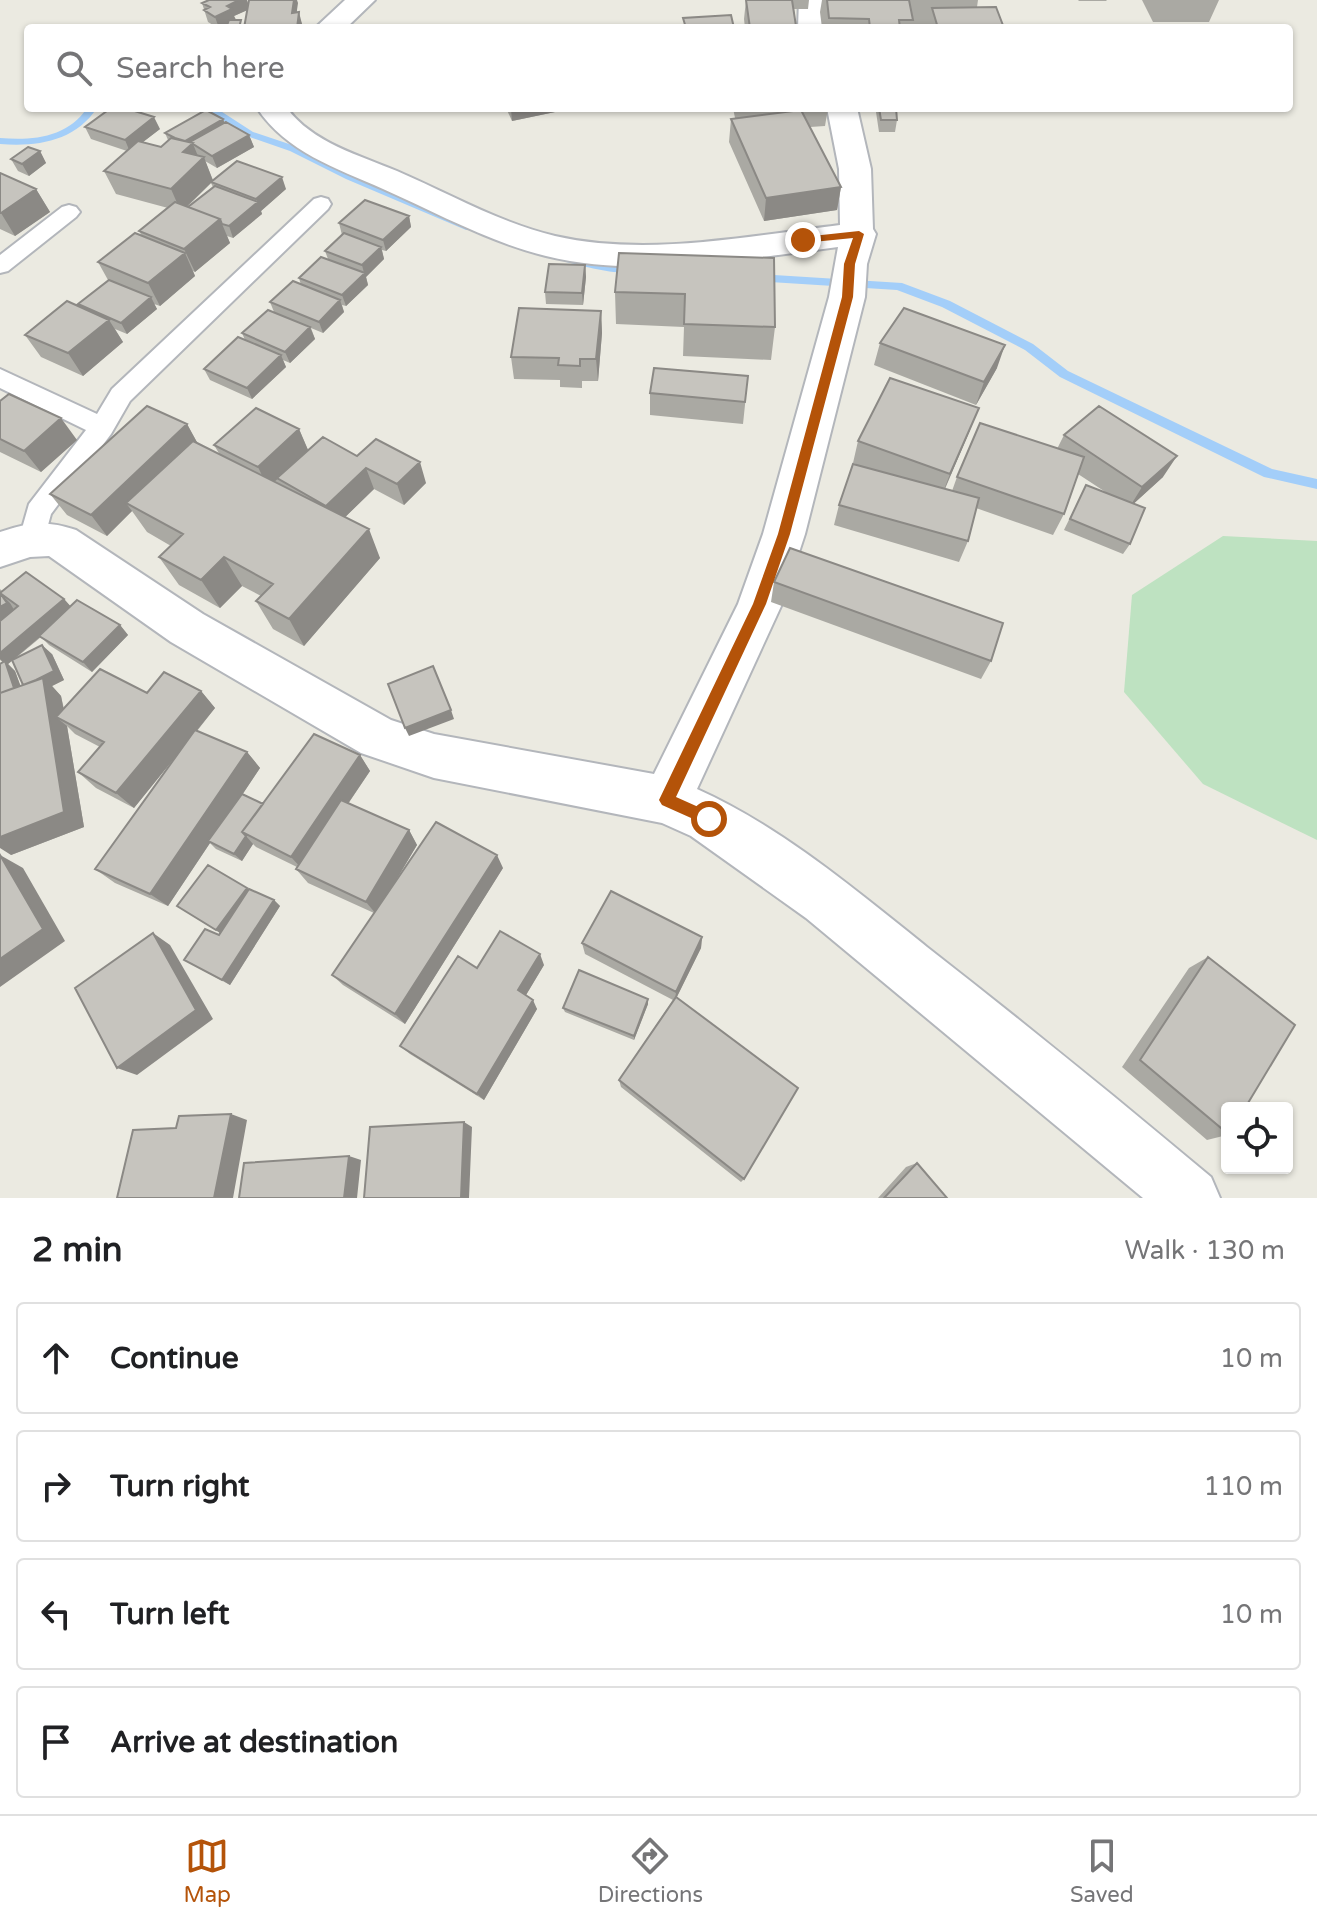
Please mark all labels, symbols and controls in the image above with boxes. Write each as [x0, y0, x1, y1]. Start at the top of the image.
search box [24, 24, 1293, 112]
icon: search [52, 46, 96, 90]
text: Search here [116, 50, 285, 87]
route end [785, 222, 821, 258]
route start [691, 801, 727, 837]
map controls [1221, 1102, 1293, 1174]
button: locate [1221, 1102, 1293, 1174]
text: 2 min [32, 1230, 123, 1271]
text: Walk · 130 m [1125, 1235, 1285, 1266]
icon: ahead [34, 1336, 78, 1380]
text: Continue [110, 1340, 239, 1377]
text: 10 m [1220, 1343, 1283, 1374]
icon: right [34, 1464, 78, 1508]
text: Turn right [110, 1468, 250, 1505]
text: 110 m [1203, 1471, 1283, 1502]
icon: left [34, 1592, 78, 1636]
text: Turn left [110, 1596, 229, 1633]
text: 10 m [1220, 1599, 1283, 1630]
icon: arrive [34, 1720, 78, 1764]
text: Arrive at destination [110, 1724, 398, 1761]
tab: Map [183, 1834, 231, 1908]
tab: Directions [598, 1834, 703, 1908]
tab: Saved [1070, 1834, 1134, 1908]

